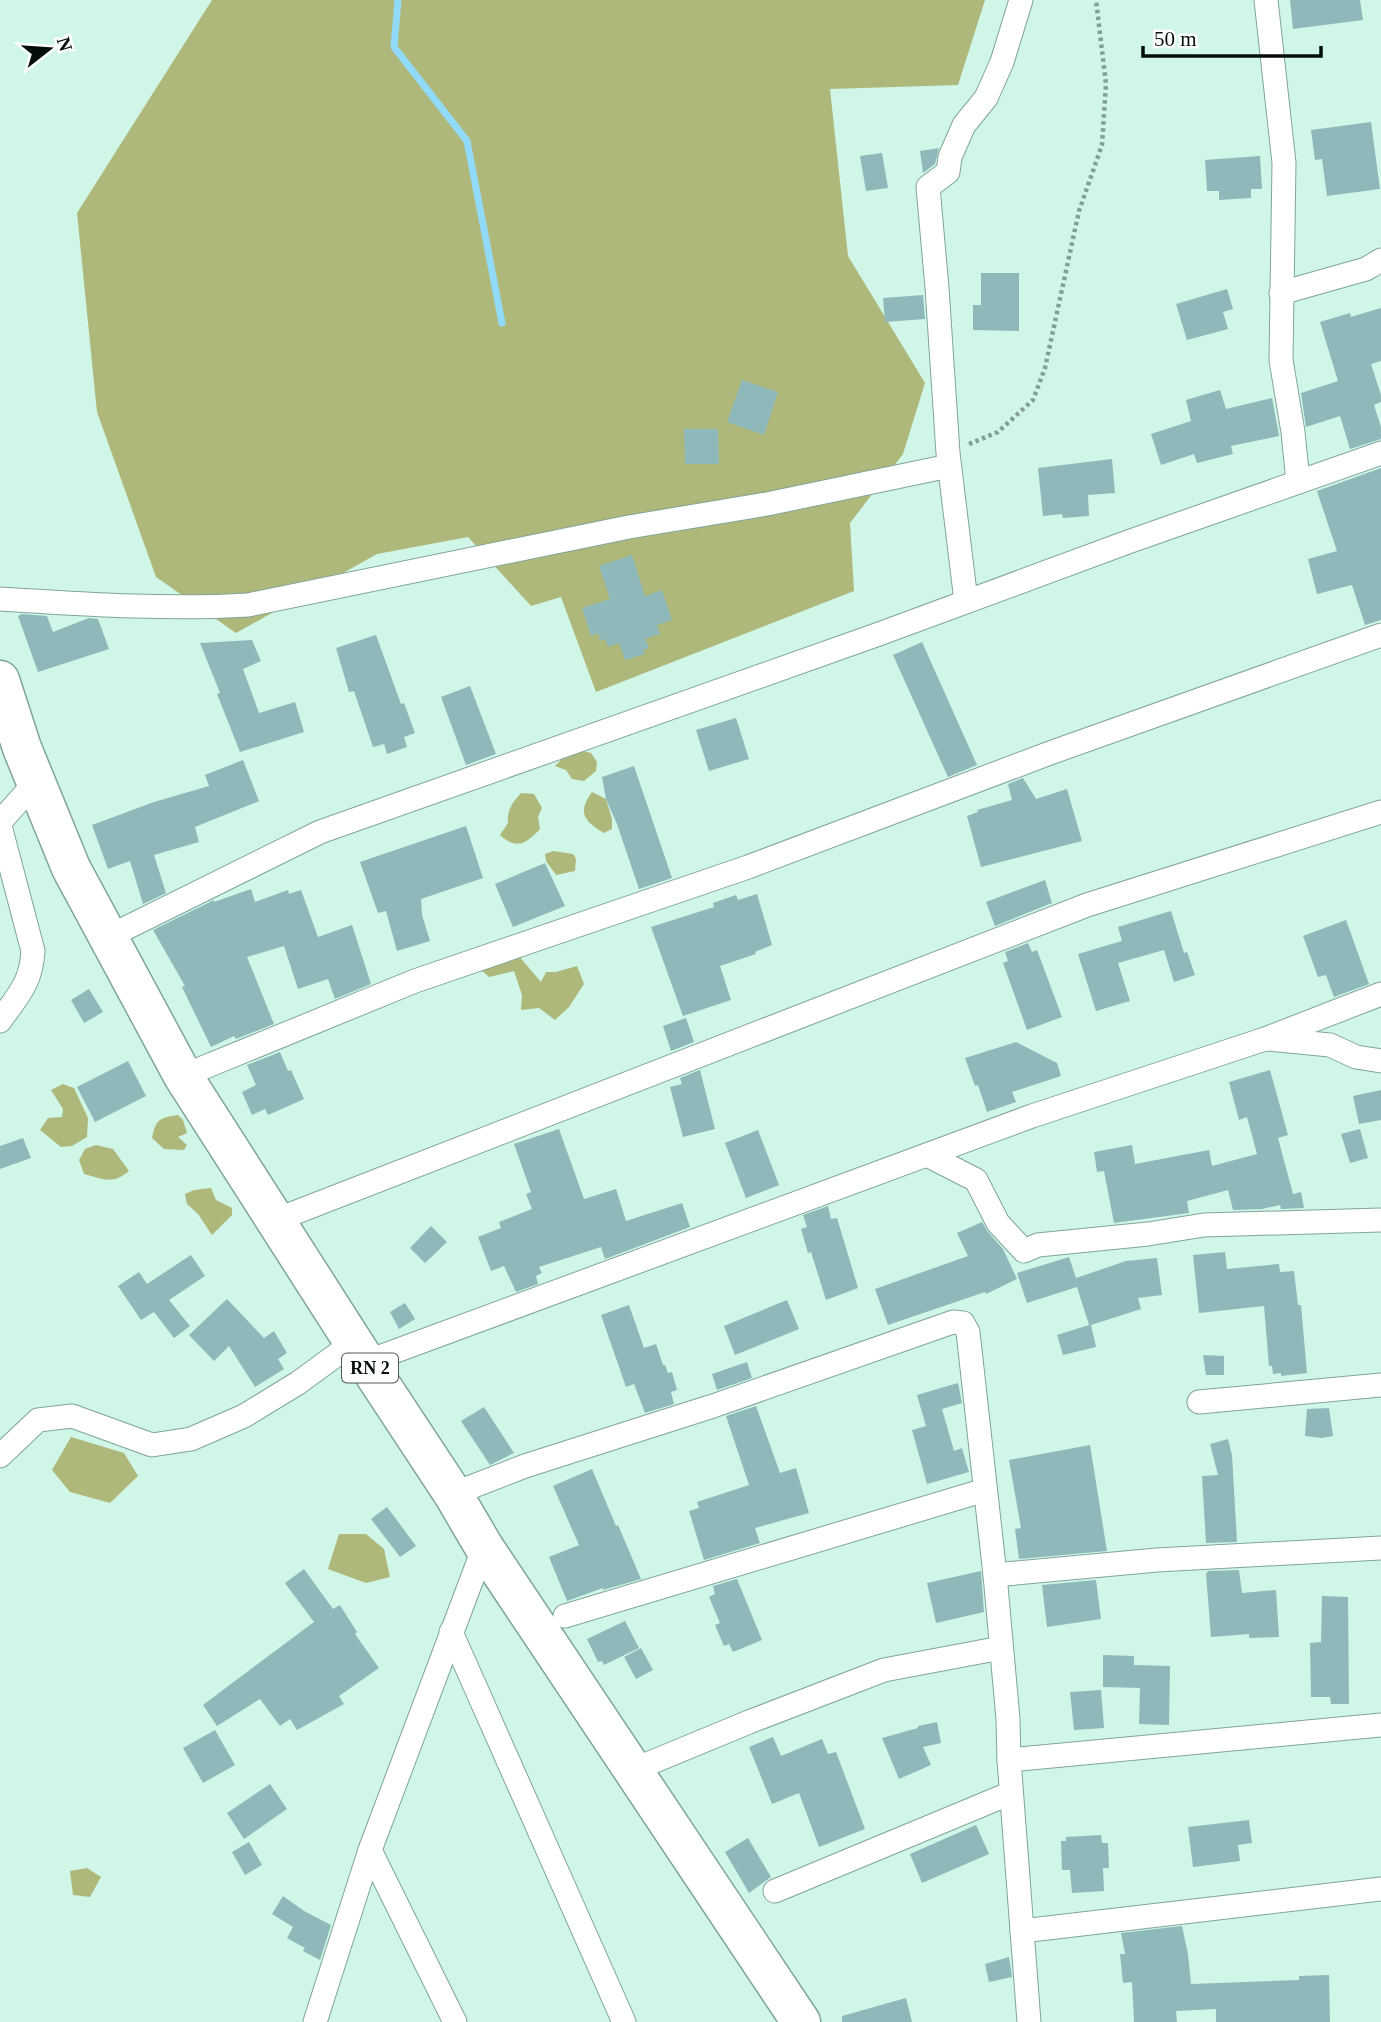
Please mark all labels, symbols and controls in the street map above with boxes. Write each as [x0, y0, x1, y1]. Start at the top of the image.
north arrow [14, 14, 84, 84]
scale bar [1143, 14, 1322, 58]
text: 50 m [1154, 27, 1197, 51]
text: N [53, 35, 77, 54]
road number: RN 2 [342, 1353, 398, 1382]

